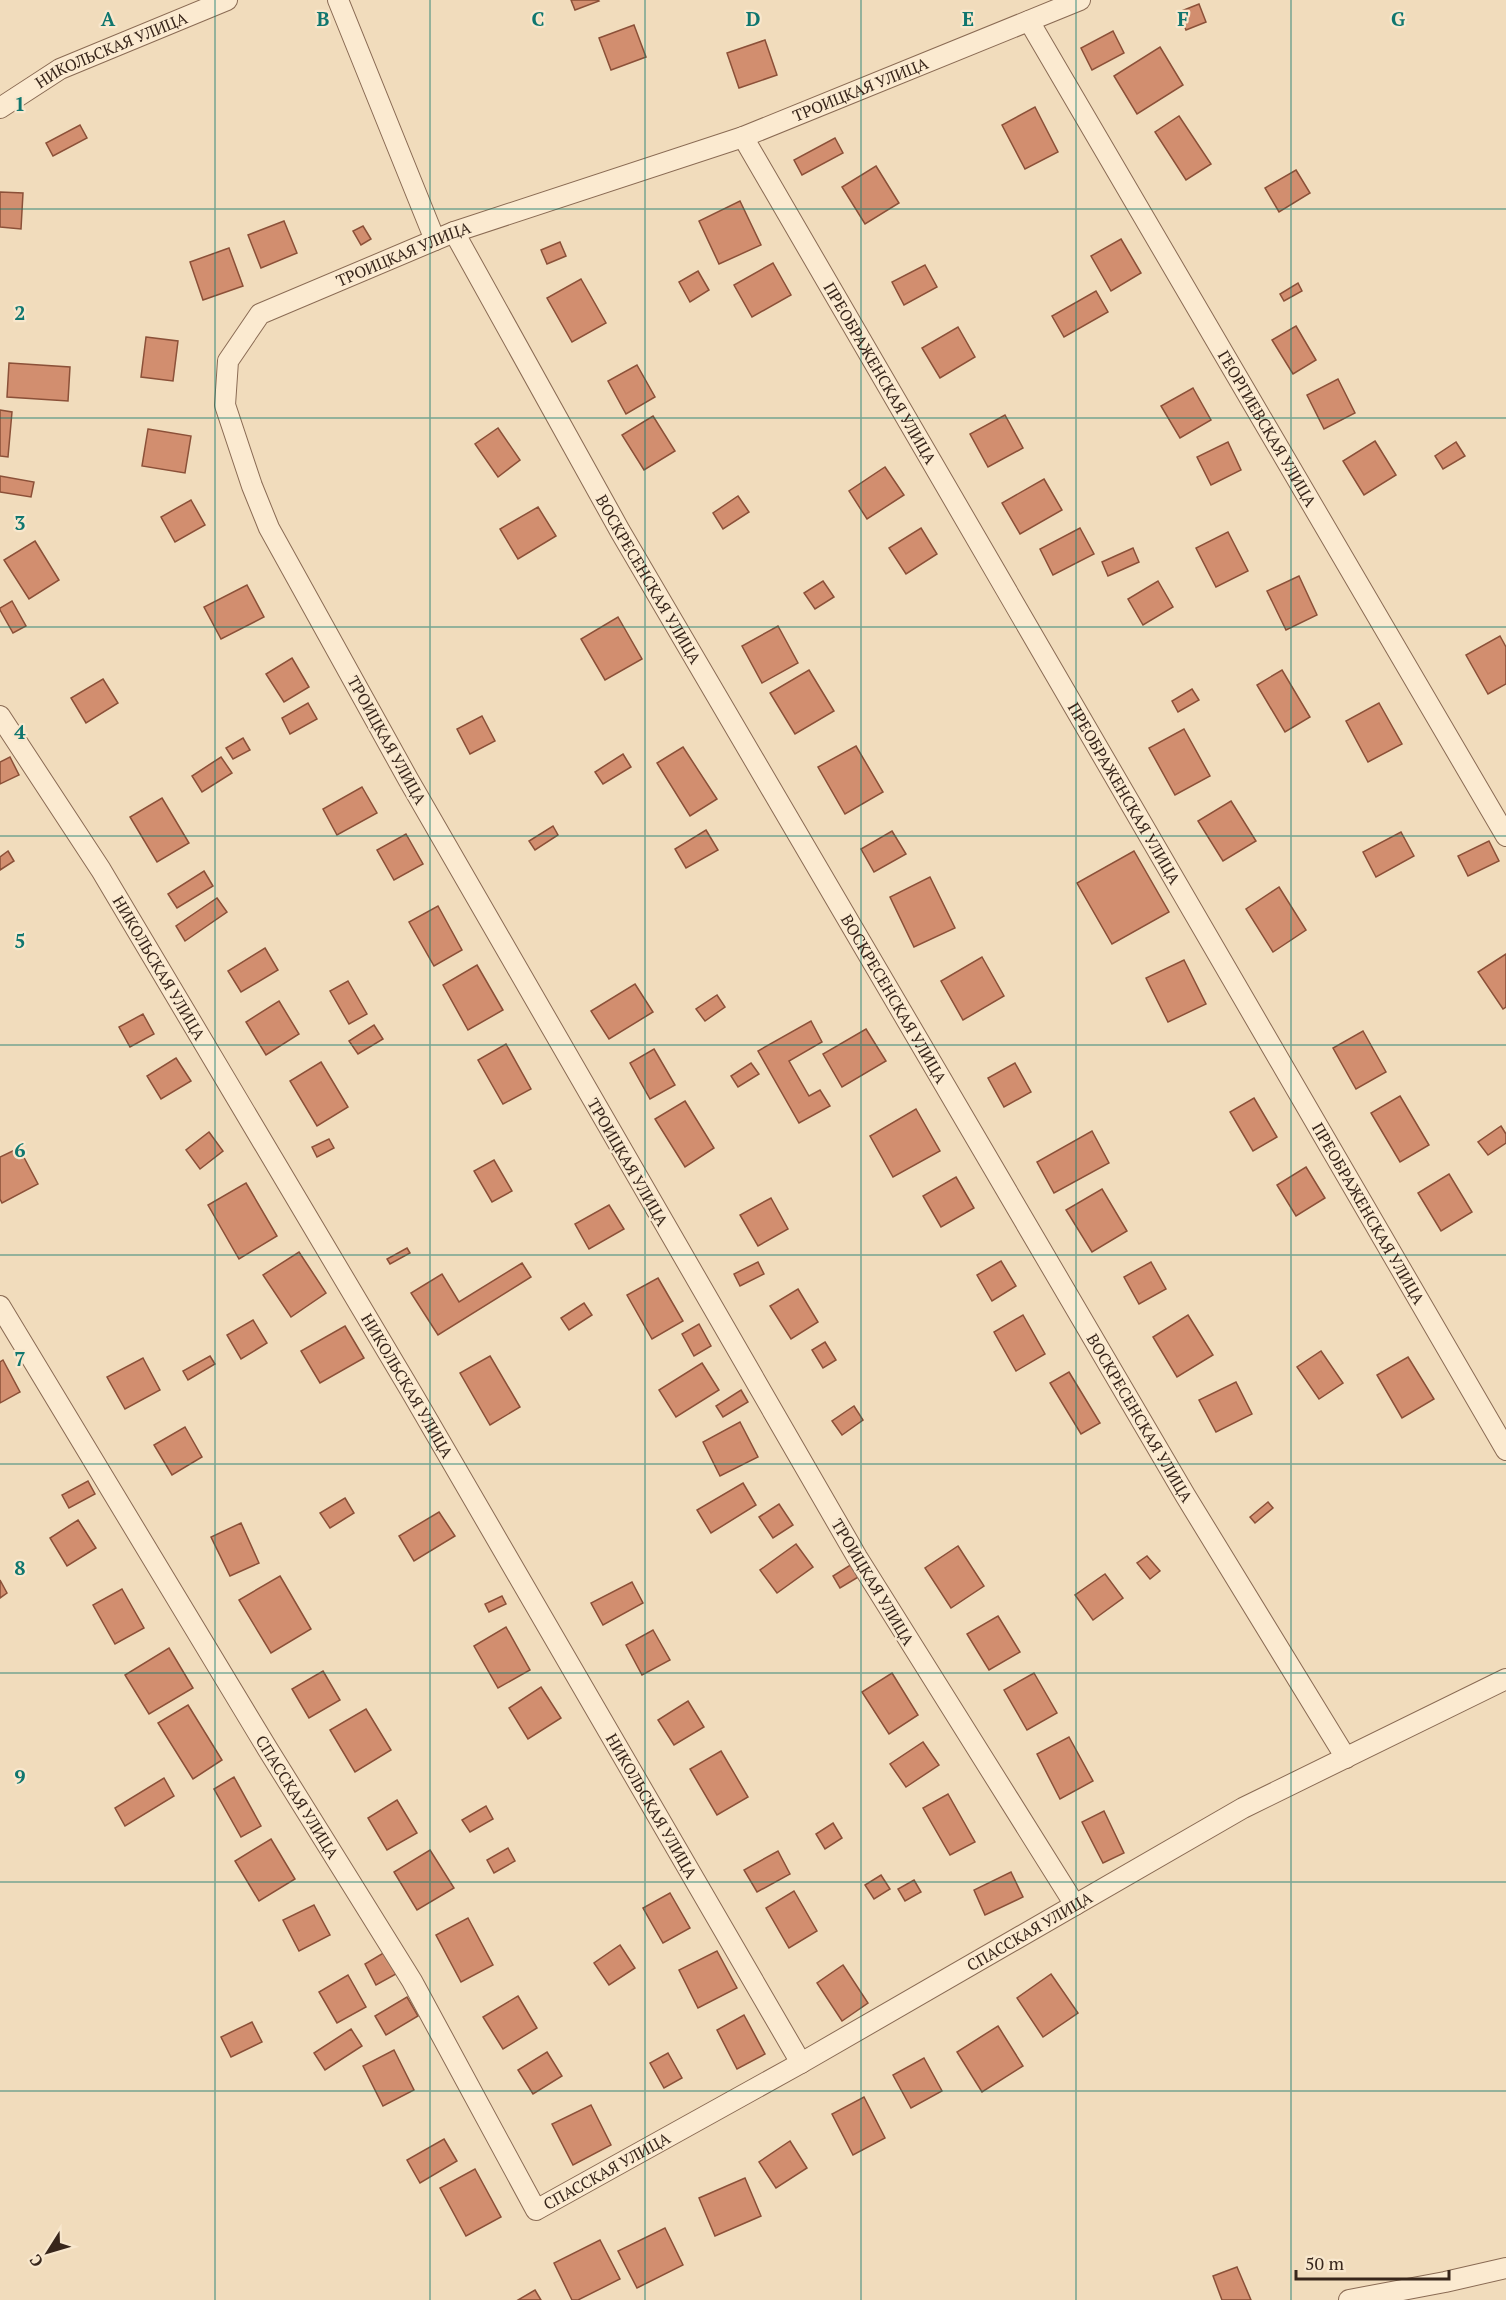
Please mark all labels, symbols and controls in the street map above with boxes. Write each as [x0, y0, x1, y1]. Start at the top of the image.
text: A [101, 5, 116, 32]
text: B [317, 5, 330, 32]
text: C [531, 5, 545, 32]
text: D [746, 5, 760, 32]
text: E [962, 5, 974, 32]
text: F [1177, 5, 1189, 32]
text: G [1391, 5, 1405, 32]
street label: НИКОЛЬСКАЯ УЛИЦА [31, 7, 190, 93]
street label: ТРОИЦКАЯ УЛИЦА [789, 52, 931, 127]
text: 1 [14, 90, 26, 117]
street label: ТРОИЦКАЯ УЛИЦА [333, 216, 474, 292]
street label: ПРЕОБРАЖЕНСКАЯ УЛИЦА [819, 278, 942, 468]
text: 2 [14, 299, 26, 326]
street label: ГЕОРГИЕВСКАЯ УЛИЦА [1213, 346, 1322, 511]
street label: ВОСКРЕСЕНСКАЯ УЛИЦА [591, 491, 706, 668]
text: 3 [14, 509, 26, 536]
street label: ТРОИЦКАЯ УЛИЦА [342, 672, 432, 808]
street label: ПРЕОБРАЖЕНСКАЯ УЛИЦА [1063, 698, 1186, 888]
text: 4 [14, 718, 26, 745]
street label: НИКОЛЬСКАЯ УЛИЦА [108, 892, 211, 1044]
street label: ВОСКРЕСЕНСКАЯ УЛИЦА [836, 910, 952, 1087]
text: 5 [14, 927, 26, 954]
street label: ТРОИЦКАЯ УЛИЦА [582, 1094, 674, 1230]
street label: ПРЕОБРАЖЕНСКАЯ УЛИЦА [1307, 1119, 1430, 1308]
text: 6 [14, 1136, 26, 1163]
street label: НИКОЛЬСКАЯ УЛИЦА [356, 1309, 458, 1462]
street label: ВОСКРЕСЕНСКАЯ УЛИЦА [1082, 1329, 1198, 1507]
text: 7 [14, 1345, 26, 1372]
street label: ТРОИЦКАЯ УЛИЦА [826, 1515, 920, 1649]
text: 8 [14, 1554, 26, 1581]
street label: НИКОЛЬСКАЯ УЛИЦА [601, 1729, 702, 1882]
street label: СПАССКАЯ УЛИЦА [251, 1731, 344, 1863]
text: 9 [14, 1763, 26, 1790]
street label: СПАССКАЯ УЛИЦА [963, 1886, 1096, 1976]
street label: СПАССКАЯ УЛИЦА [539, 2127, 674, 2215]
north arrow [18, 2222, 78, 2282]
scale bar [1296, 2243, 1449, 2281]
text: С [24, 2250, 48, 2272]
text: 50 m [1305, 2251, 1345, 2275]

